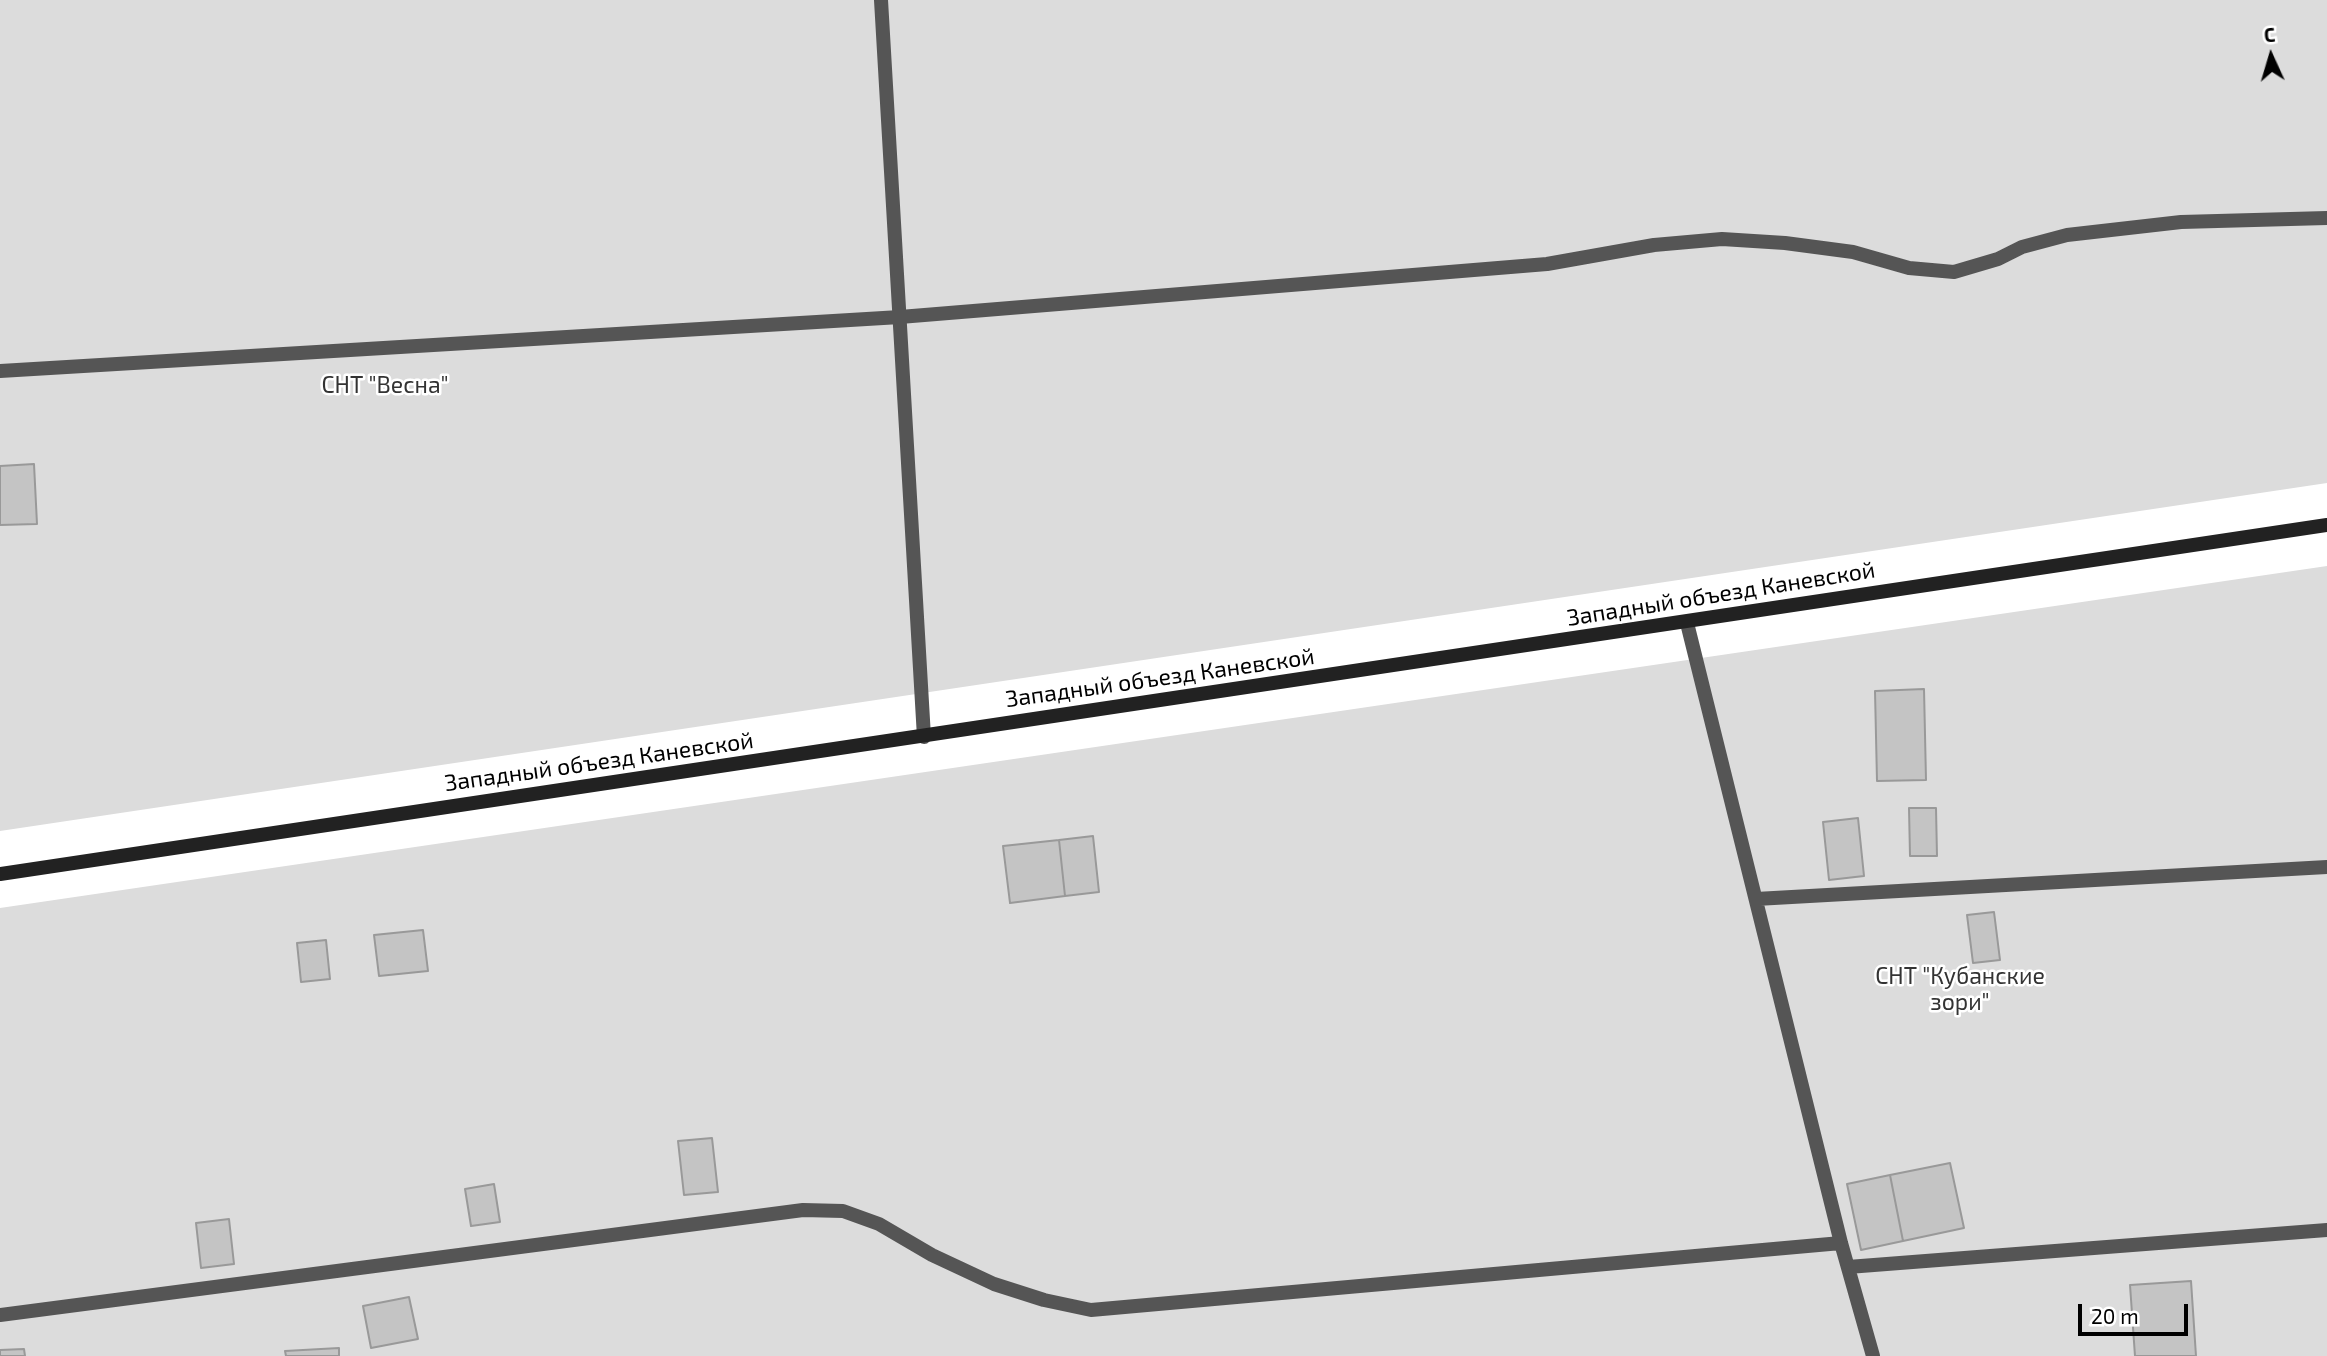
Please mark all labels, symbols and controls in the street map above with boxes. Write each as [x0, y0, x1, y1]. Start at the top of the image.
north arrow [2236, 21, 2306, 91]
text: С [2263, 23, 2276, 46]
park label: СНТ "Весна" [321, 371, 449, 399]
street label: Западный объезд Каневской [1565, 556, 1877, 632]
street label: Западный объезд Каневской [1004, 643, 1316, 713]
street label: Западный объезд Каневской [443, 727, 755, 797]
park label: СНТ "Кубанские зори" [1875, 962, 2045, 1016]
scale bar [2082, 1290, 2192, 1334]
text: 20 m [2091, 1303, 2139, 1328]

